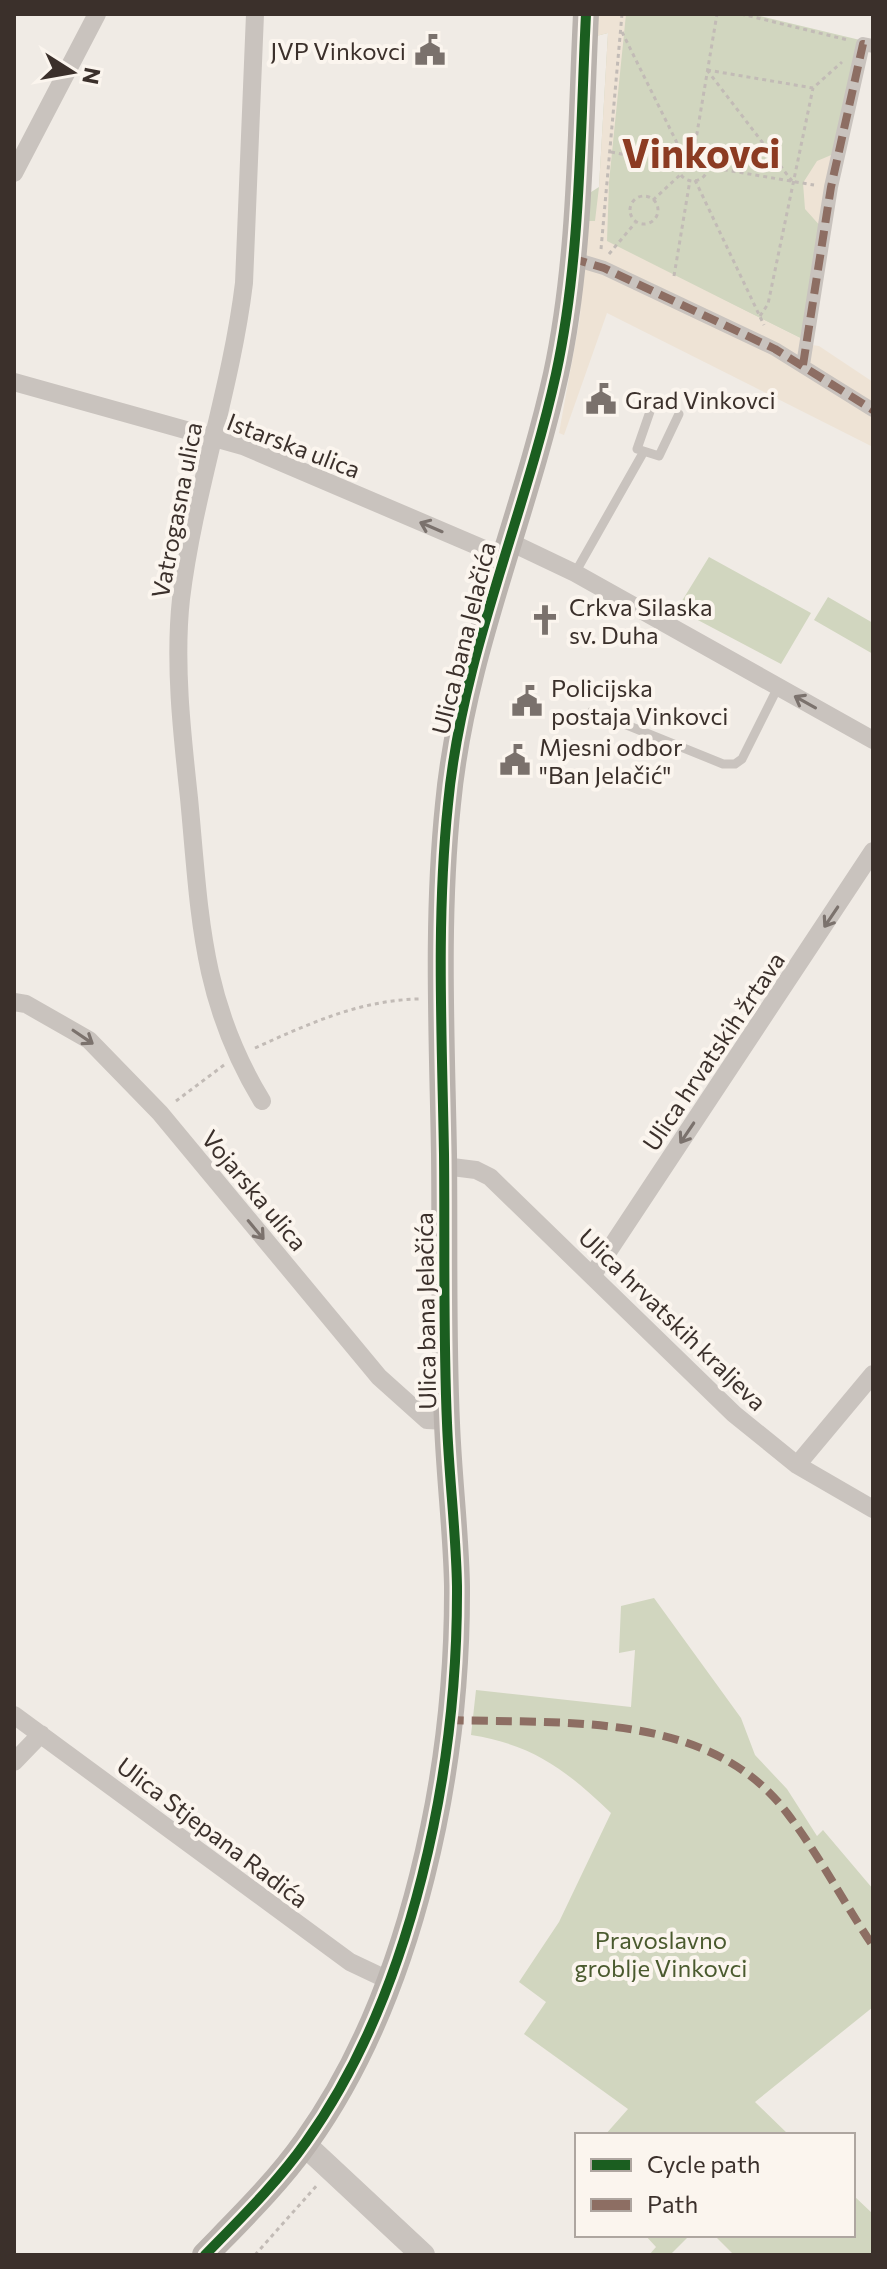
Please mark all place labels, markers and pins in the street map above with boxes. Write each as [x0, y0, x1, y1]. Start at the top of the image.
public building icon: JVP Vinkovci [413, 33, 447, 67]
place label: JVP Vinkovci [270, 36, 406, 65]
public building icon: Grad Vinkovci [584, 382, 618, 416]
place label: Grad Vinkovci [625, 385, 776, 414]
place label: Crkva Silaska sv. Duha [569, 592, 713, 649]
church icon: Crkva Silaska sv. Duha [528, 603, 562, 637]
place label: Policijska postaja Vinkovci [551, 673, 729, 730]
public building icon: Policijska postaja Vinkovci [510, 684, 544, 718]
place label: Mjesni odbor "Ban Jelačić" [539, 732, 683, 789]
public building icon: Mjesni odbor "Ban Jelačić" [498, 743, 532, 777]

